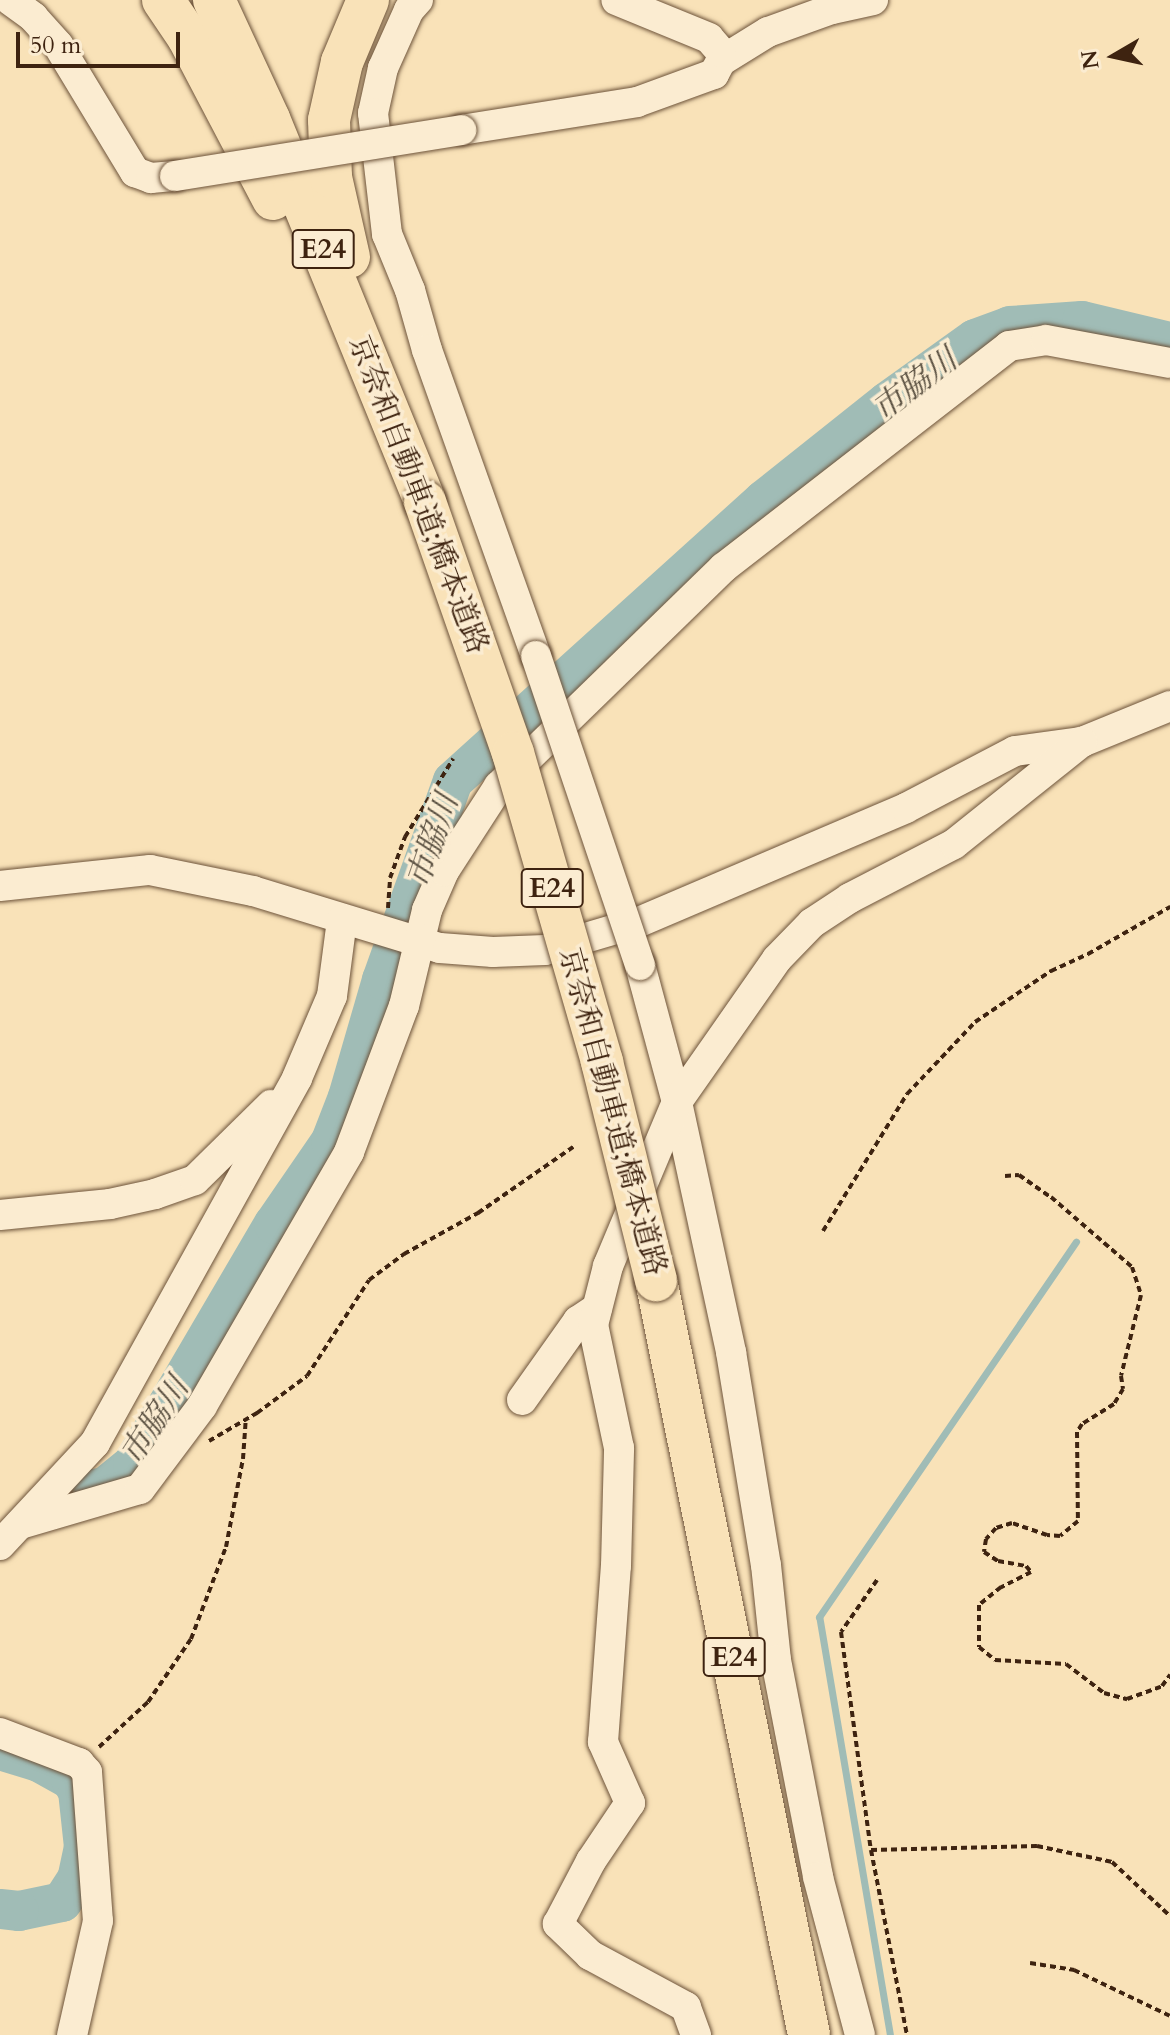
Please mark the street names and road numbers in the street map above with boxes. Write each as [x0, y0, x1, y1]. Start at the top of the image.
road number: E24 [291, 225, 355, 273]
street label: 京奈和自動車道;橋本道路 [341, 331, 495, 659]
road number: E24 [520, 864, 584, 912]
street label: 京奈和自動車道;橋本道路 [551, 944, 673, 1280]
road number: E24 [702, 1633, 766, 1681]

